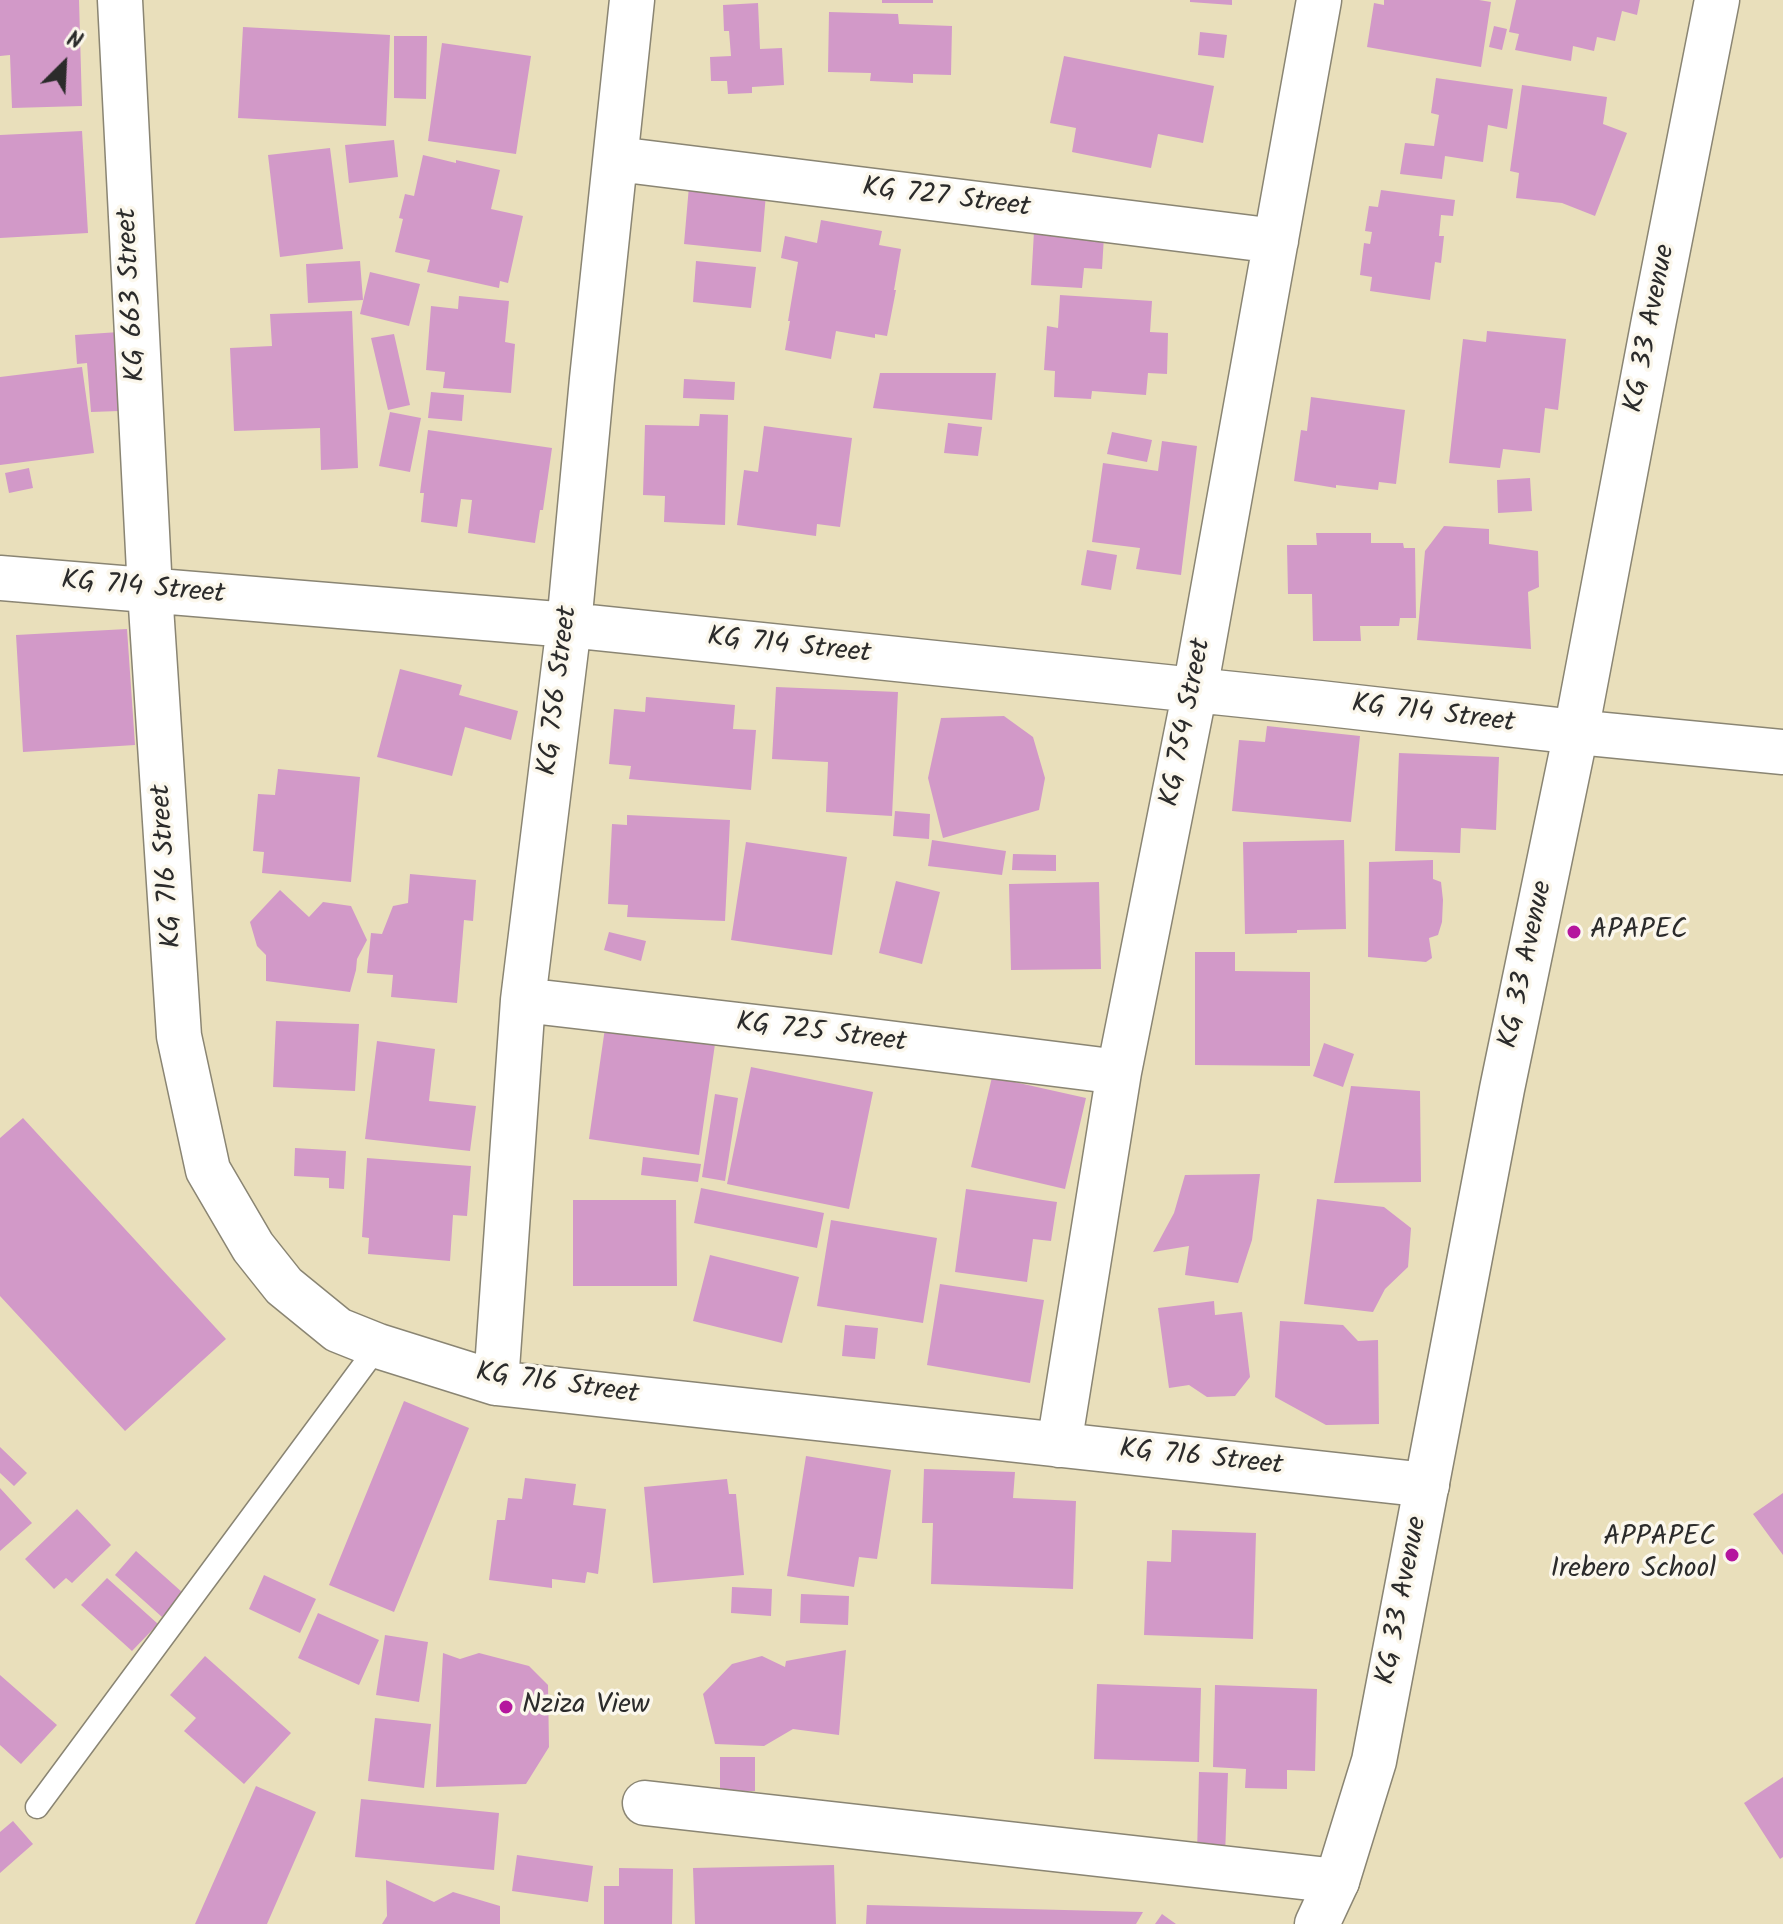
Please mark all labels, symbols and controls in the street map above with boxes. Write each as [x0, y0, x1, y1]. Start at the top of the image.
text: N [60, 23, 87, 60]
north arrow [24, 24, 104, 104]
street label: KG 727 Street [860, 173, 1032, 227]
street label: KG 663 Street [113, 207, 155, 383]
street label: KG 33 Avenue [1619, 242, 1685, 416]
street label: KG 714 Street [60, 566, 226, 614]
street label: KG 756 Street [533, 604, 587, 778]
street label: KG 714 Street [706, 623, 872, 673]
street label: KG 754 Street [1155, 636, 1221, 810]
street label: KG 714 Street [1349, 689, 1517, 743]
street label: KG 716 Street [147, 783, 191, 949]
street label: KG 33 Avenue [1494, 878, 1562, 1052]
place label: APAPEC [1590, 915, 1688, 949]
marker: APAPEC [1565, 923, 1583, 941]
street label: KG 725 Street [734, 1008, 908, 1062]
street label: KG 716 Street [473, 1358, 641, 1414]
street label: KG 716 Street [1118, 1435, 1284, 1485]
street label: KG 33 Avenue [1371, 1514, 1437, 1688]
place label: APPAPEC Irebero School [1550, 1522, 1716, 1588]
marker: APPAPEC Irebero School [1723, 1546, 1741, 1564]
place label: Nziza View [522, 1690, 650, 1724]
marker: Nziza View [497, 1698, 515, 1716]

